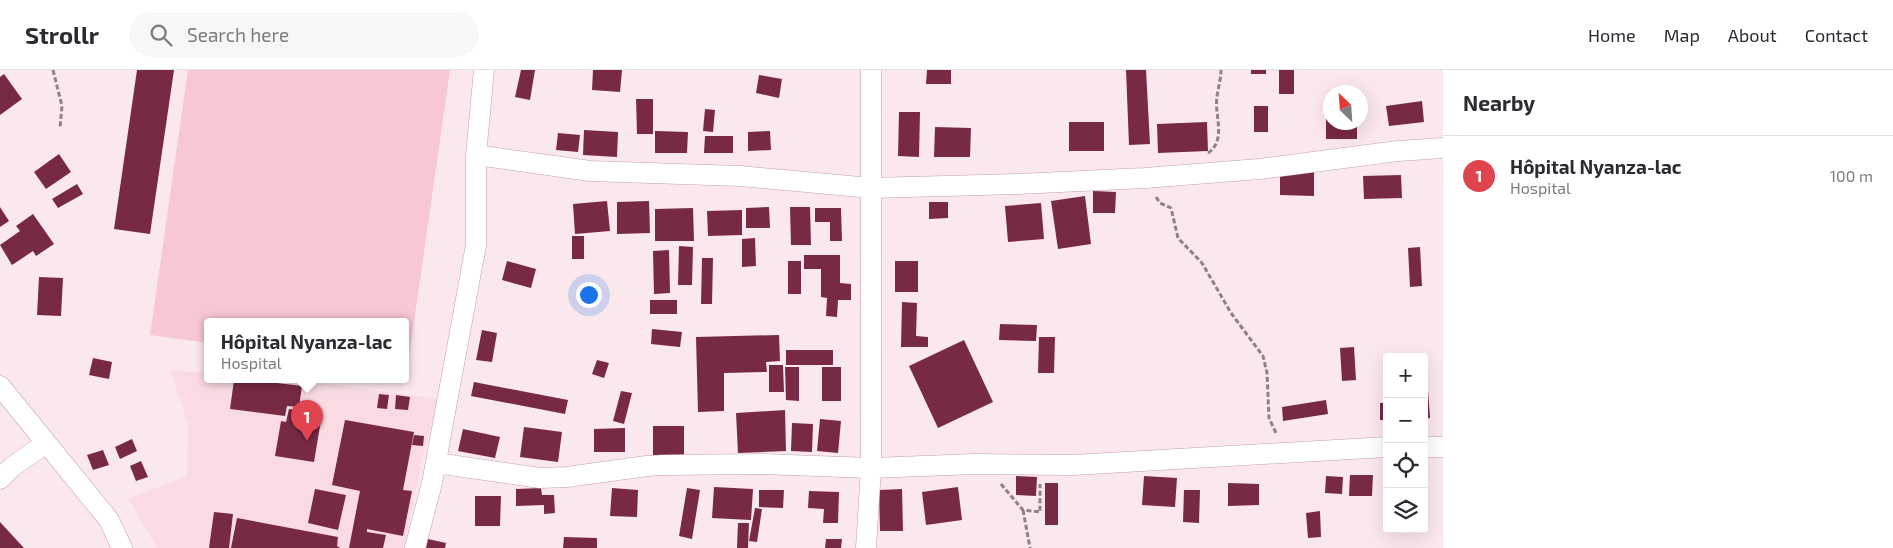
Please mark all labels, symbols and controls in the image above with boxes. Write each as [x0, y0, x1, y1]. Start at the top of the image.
search box [129, 12, 479, 57]
text: Strollr [25, 20, 99, 49]
icon: search [147, 21, 175, 49]
text: Search here [187, 23, 289, 46]
text: Home [1588, 24, 1636, 46]
text: Map [1664, 24, 1700, 46]
text: About [1728, 24, 1777, 46]
text: Contact [1805, 24, 1868, 46]
north arrow [1323, 85, 1368, 130]
text: Nearby [1463, 90, 1535, 115]
text: Hôpital Nyanza-lac [1510, 155, 1682, 178]
text: 1 [1476, 166, 1482, 185]
text: 100 m [1830, 166, 1873, 185]
text: Hospital [1510, 178, 1571, 197]
your location [576, 282, 602, 308]
popup [204, 318, 409, 383]
text: Hôpital Nyanza-lac [221, 330, 392, 353]
text: Hospital [221, 353, 282, 372]
map controls [1383, 353, 1428, 533]
button: + [1383, 353, 1428, 398]
button: − [1383, 398, 1428, 443]
pin: 1 [291, 400, 323, 441]
button: locate [1383, 443, 1428, 488]
button: layers [1383, 488, 1428, 533]

